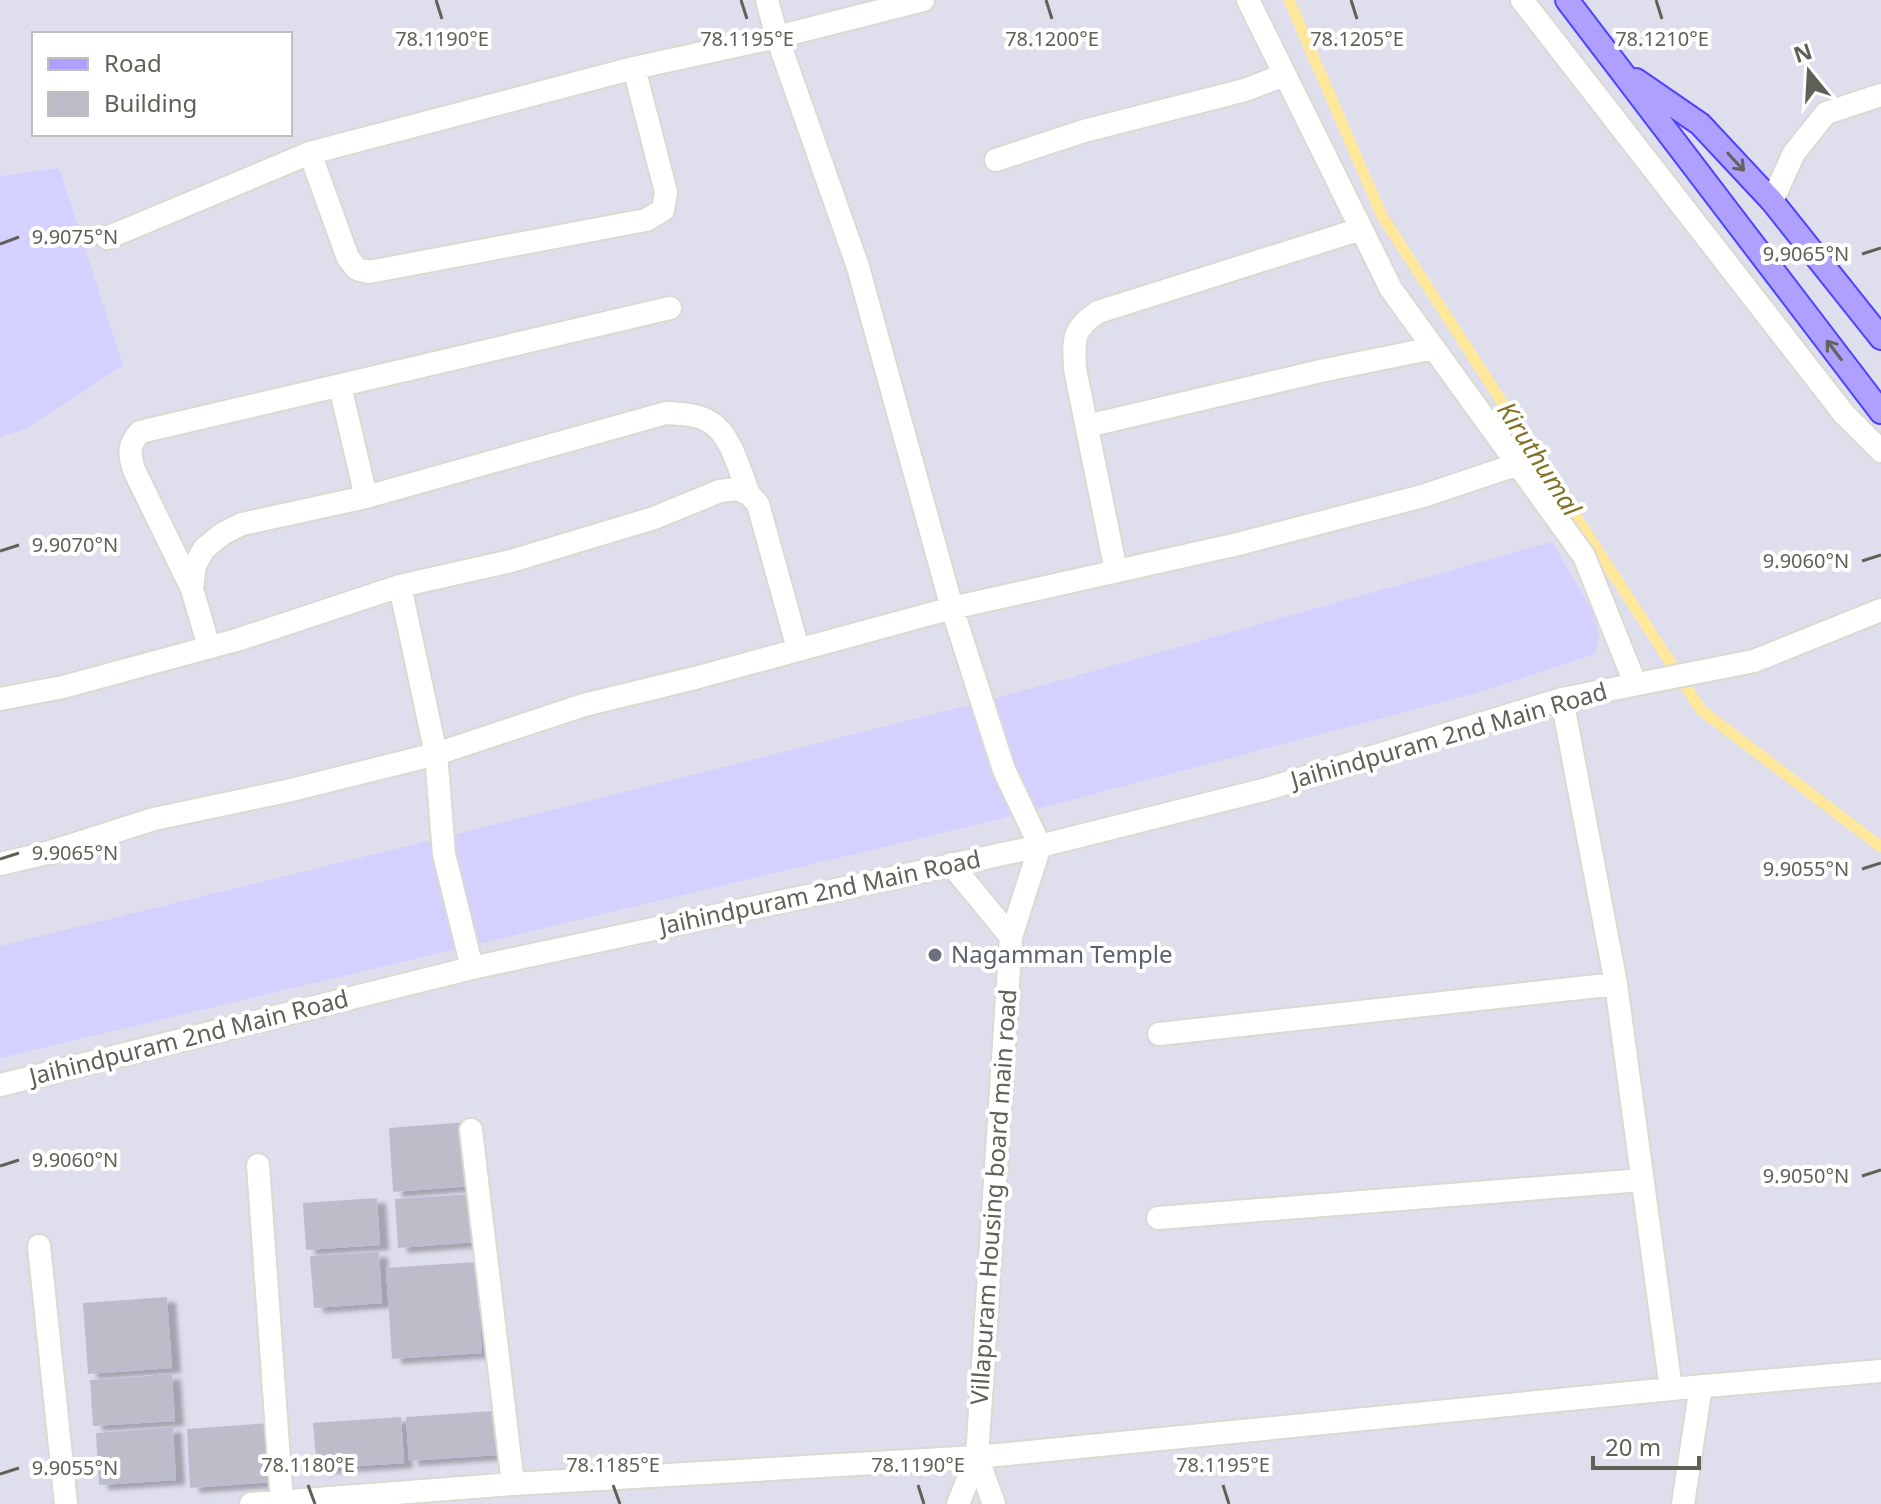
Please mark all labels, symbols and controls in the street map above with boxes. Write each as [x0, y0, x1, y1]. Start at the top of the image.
text: 78.1190°E [395, 25, 489, 52]
text: 78.1195°E [700, 25, 794, 52]
text: 78.1200°E [1005, 25, 1099, 52]
text: 78.1205°E [1310, 25, 1404, 52]
text: 78.1210°E [1615, 25, 1709, 52]
legend [32, 32, 292, 136]
north arrow [1769, 32, 1849, 112]
text: N [1789, 35, 1816, 69]
text: Road [104, 46, 162, 79]
text: Building [104, 86, 197, 119]
one-way arrow [1726, 152, 1745, 172]
text: 9.9075°N [32, 223, 118, 250]
text: 9.9065°N [1763, 240, 1849, 267]
one-way arrow [1825, 340, 1842, 361]
water label: Kiruthumal [1489, 394, 1591, 524]
text: 9.9070°N [32, 531, 118, 558]
text: 9.9060°N [1763, 547, 1849, 574]
street label: Jaihindpuram 2nd Main Road [1285, 674, 1611, 796]
text: 9.9065°N [32, 839, 118, 866]
street label: Jaihindpuram 2nd Main Road [654, 841, 983, 942]
text: 9.9055°N [1763, 855, 1849, 882]
place label: Nagamman Temple [951, 937, 1172, 970]
marker: Nagamman Temple [926, 946, 944, 964]
street label: Jaihindpuram 2nd Main Road [24, 981, 352, 1093]
street label: Villapuram Housing board main road [962, 988, 1024, 1406]
text: 9.9060°N [32, 1146, 118, 1173]
text: 9.9050°N [1763, 1162, 1849, 1189]
scale bar [1593, 1420, 1699, 1470]
text: 20 m [1605, 1430, 1661, 1463]
text: 78.1180°E [261, 1451, 355, 1478]
text: 78.1185°E [566, 1451, 660, 1478]
text: 78.1190°E [871, 1451, 965, 1478]
text: 78.1195°E [1176, 1451, 1270, 1478]
text: 9.9055°N [32, 1454, 118, 1481]

